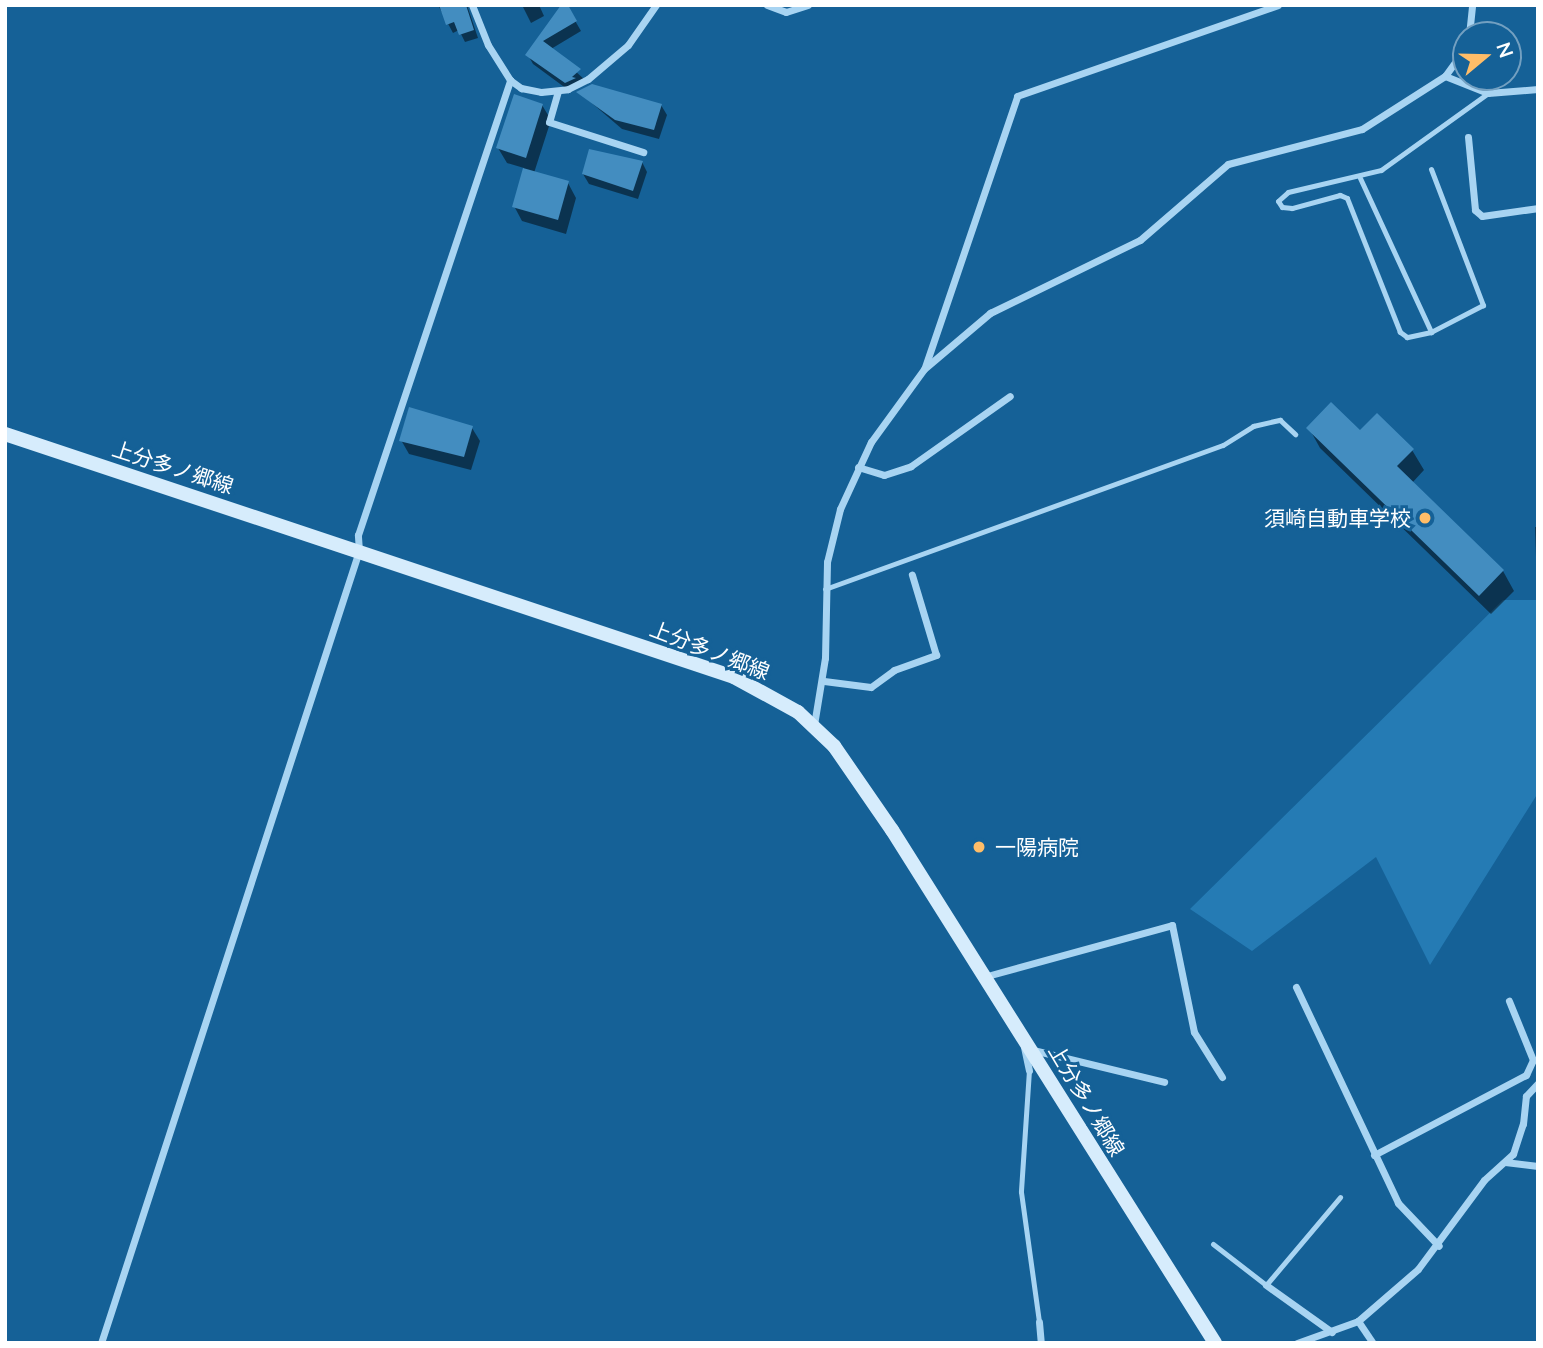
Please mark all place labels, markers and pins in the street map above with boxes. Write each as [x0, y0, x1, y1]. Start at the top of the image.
place label: 須崎自動車学校 [1264, 505, 1411, 531]
marker: 須崎自動車学校 [1417, 510, 1433, 526]
place label: 一陽病院 [995, 834, 1079, 860]
marker: 一陽病院 [969, 837, 989, 857]

